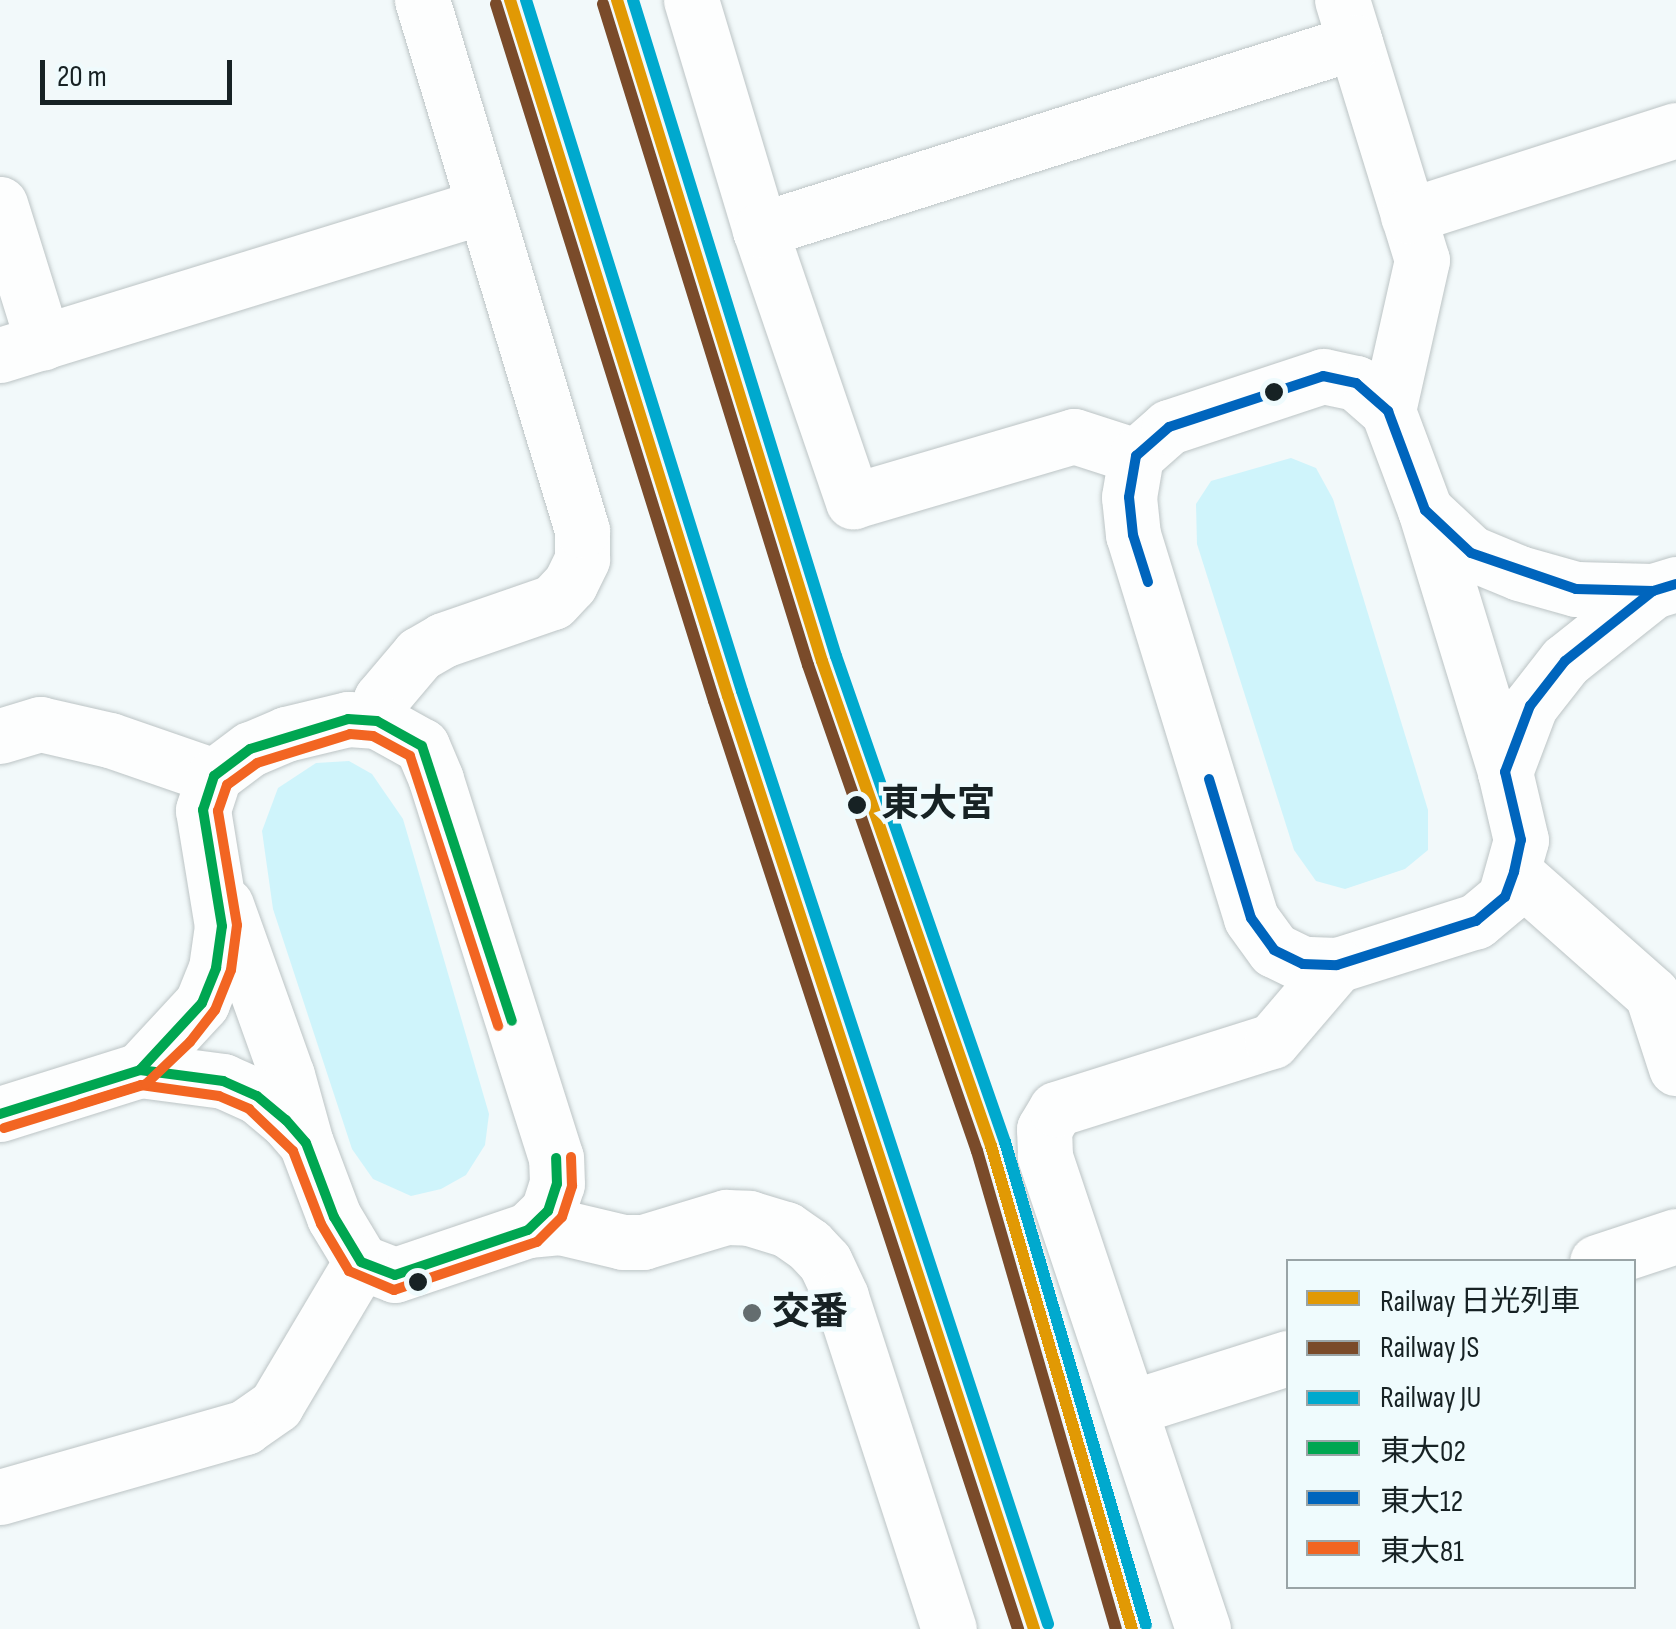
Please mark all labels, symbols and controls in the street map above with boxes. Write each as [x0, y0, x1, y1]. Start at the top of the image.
scale bar [45, 40, 238, 102]
text: 20 m [57, 59, 107, 95]
unlabelled marker [1264, 382, 1284, 402]
place label: 東大宮 [881, 782, 995, 828]
marker: 東大宮 [842, 790, 872, 820]
legend [1286, 1259, 1636, 1589]
unlabelled marker [408, 1272, 428, 1292]
text: Railway 日光列車 [1380, 1284, 1580, 1320]
place label: 交番 [772, 1290, 848, 1336]
marker: 交番 [741, 1302, 763, 1324]
text: Railway JS [1380, 1330, 1479, 1366]
text: Railway JU [1380, 1380, 1481, 1416]
text: 東大02 [1380, 1434, 1466, 1470]
text: 東大12 [1380, 1484, 1463, 1520]
text: 東大81 [1380, 1534, 1464, 1570]

